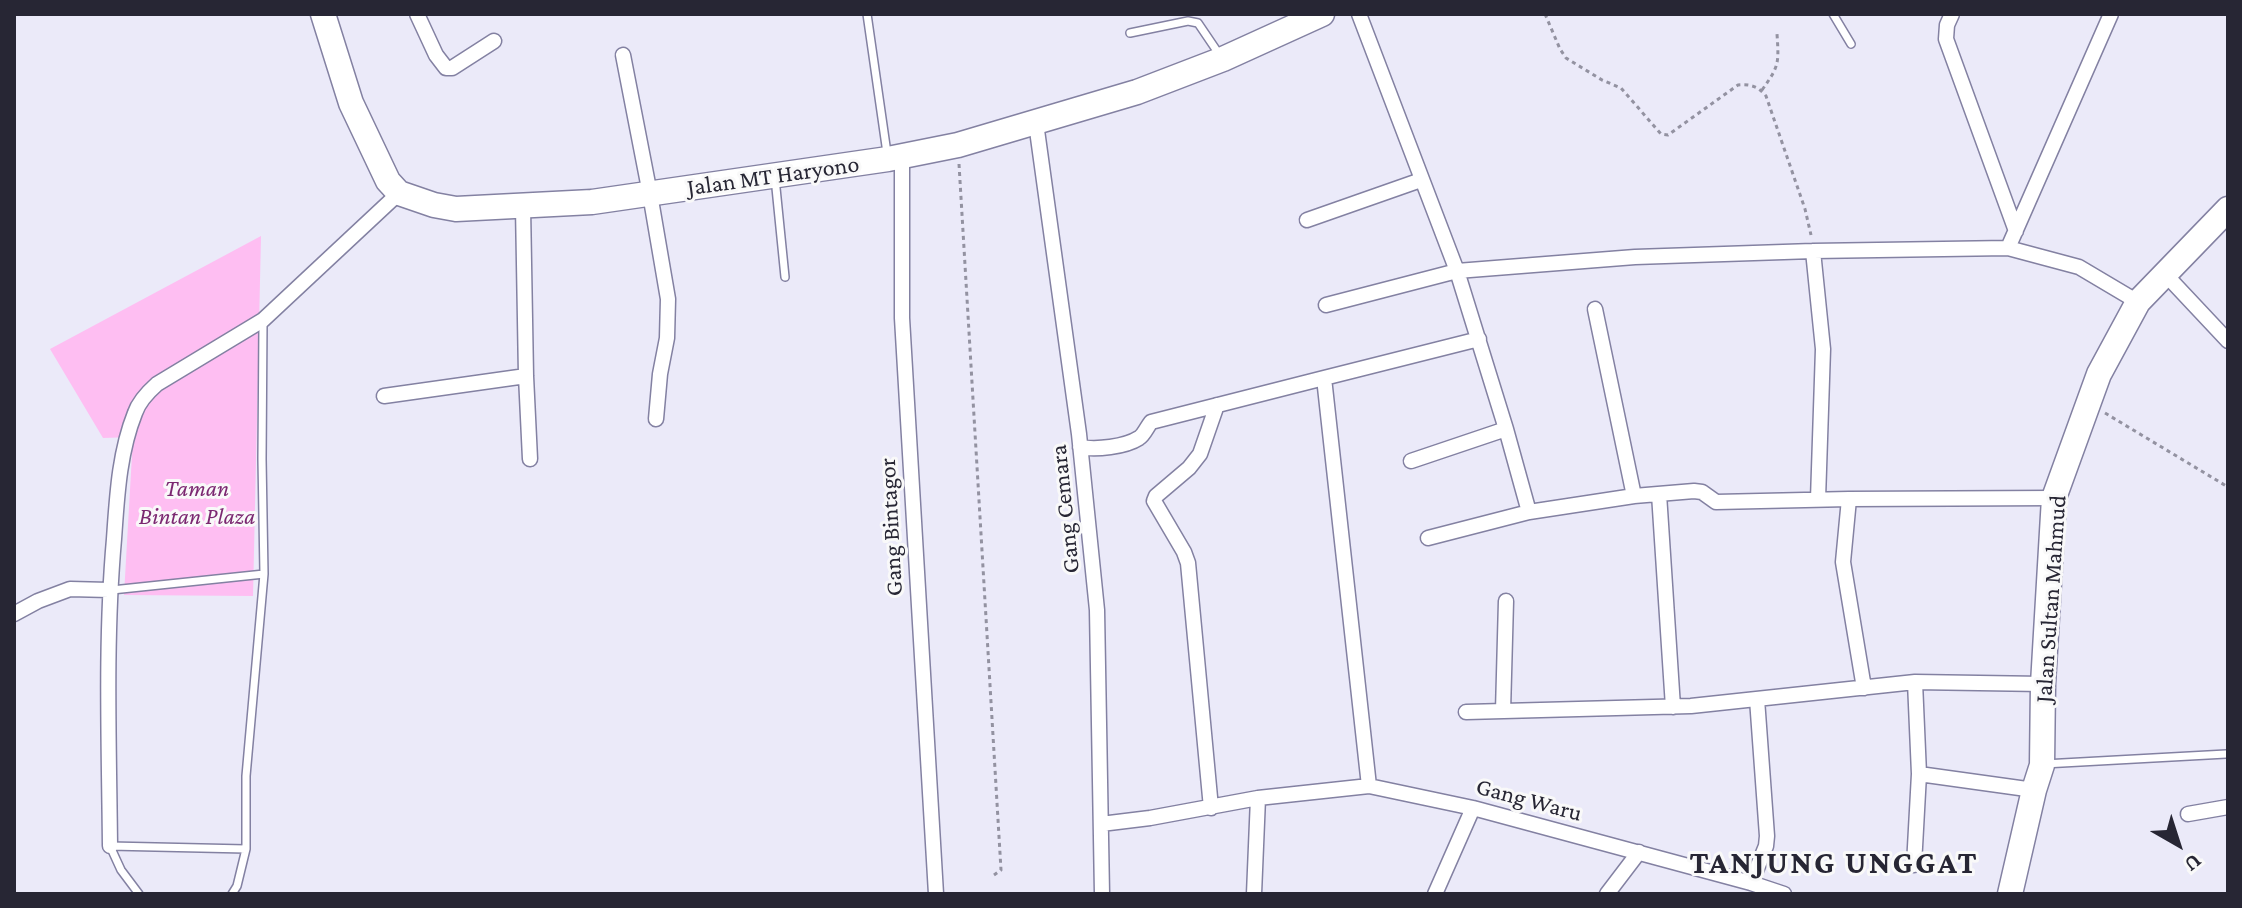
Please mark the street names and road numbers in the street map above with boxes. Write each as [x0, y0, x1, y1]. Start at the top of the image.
street label: Jalan MT Haryono [685, 150, 861, 202]
street label: Gang Cemara [1044, 443, 1086, 575]
street label: Gang Bintagor [873, 457, 909, 597]
street label: Jalan Sultan Mahmud [2029, 494, 2073, 704]
street label: Gang Waru [1473, 772, 1585, 828]

